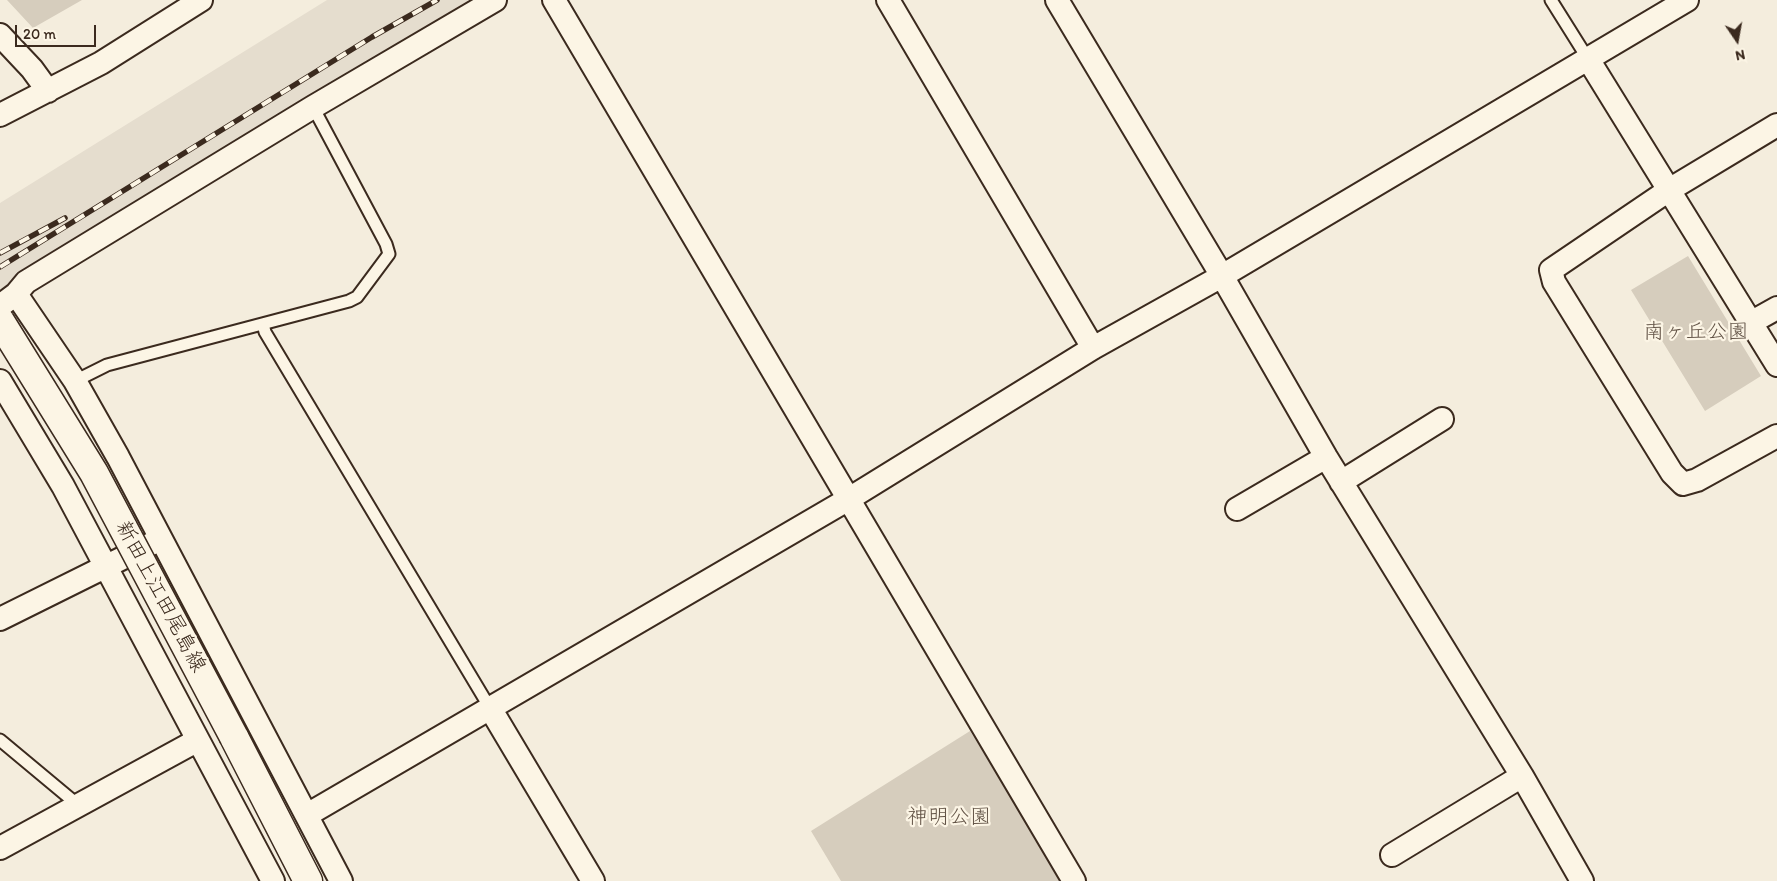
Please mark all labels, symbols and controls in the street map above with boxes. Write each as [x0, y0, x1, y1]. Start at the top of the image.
scale bar [18, 15, 99, 47]
north arrow [1712, 15, 1762, 65]
text: 20 m [23, 25, 56, 43]
text: N [1734, 46, 1747, 64]
park label: 南ヶ丘公園 [1644, 320, 1748, 346]
street label: 新田上江田尾島線 [109, 517, 211, 677]
park label: 神明公園 [907, 805, 991, 831]

